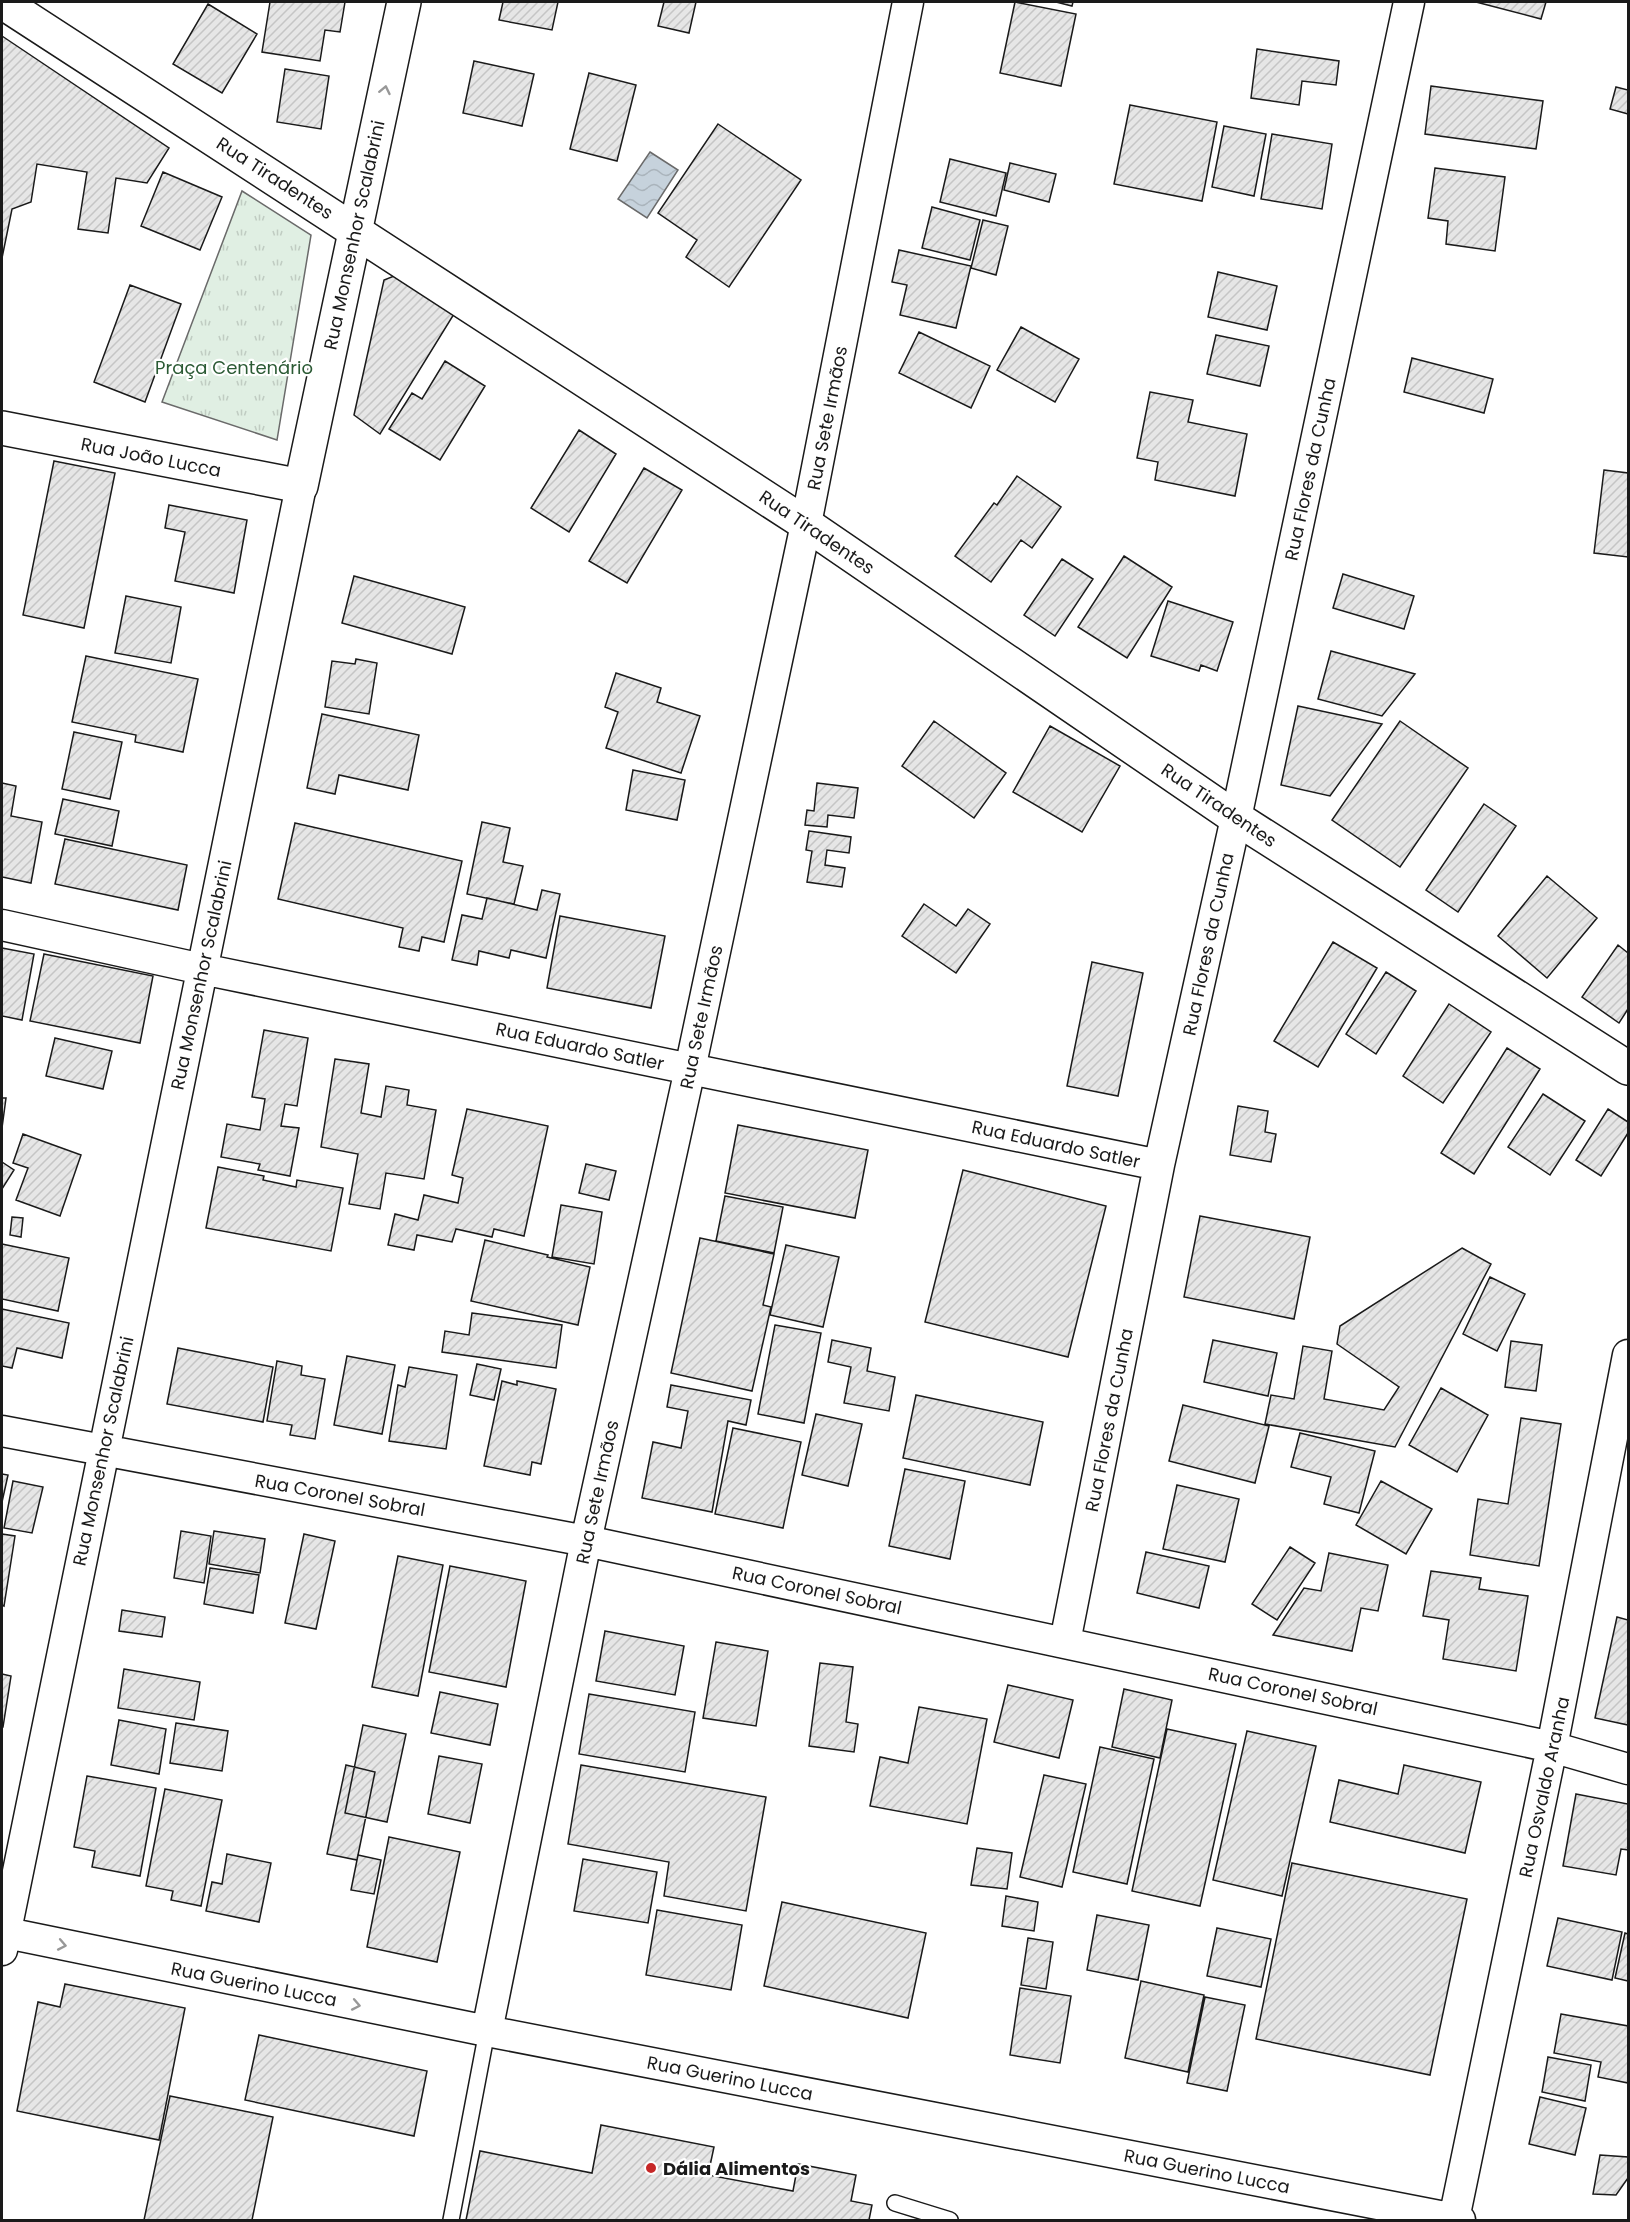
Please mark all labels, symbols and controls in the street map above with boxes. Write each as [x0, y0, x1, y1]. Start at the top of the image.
one-way arrow [378, 85, 391, 95]
street label: Rua Monsenhor Scalabrini [317, 118, 391, 352]
street label: Rua Tiradentes [212, 131, 338, 225]
street label: Rua Sete Irmãos [801, 344, 853, 492]
park label: Praça Centenário [155, 355, 313, 380]
street label: Rua Flores da Cunha [1278, 375, 1342, 563]
street label: Rua João Lucca [79, 431, 223, 483]
street label: Rua Tiradentes [754, 484, 880, 580]
street label: Rua Tiradentes [1156, 757, 1282, 853]
street label: Rua Flores da Cunha [1176, 850, 1240, 1038]
street label: Rua Monsenhor Scalabrini [164, 858, 238, 1092]
street label: Rua Sete Irmãos [674, 943, 728, 1091]
street label: Rua Eduardo Satler [494, 1016, 667, 1076]
street label: Rua Eduardo Satler [970, 1114, 1143, 1174]
street label: Rua Flores da Cunha [1079, 1326, 1139, 1514]
street label: Rua Monsenhor Scalabrini [66, 1334, 140, 1568]
street label: Rua Sete Irmãos [570, 1418, 624, 1566]
street label: Rua Coronel Sobral [253, 1468, 427, 1522]
street label: Rua Coronel Sobral [730, 1560, 904, 1620]
street label: Rua Coronel Sobral [1206, 1661, 1380, 1721]
street label: Rua Osvaldo Aranha [1513, 1694, 1575, 1880]
one-way arrow [57, 1938, 67, 1951]
street label: Rua Guerino Lucca [169, 1956, 339, 2012]
one-way arrow [351, 1998, 361, 2011]
street label: Rua Guerino Lucca [645, 2050, 815, 2106]
street label: Rua Guerino Lucca [1122, 2143, 1292, 2199]
place label: Dália Alimentos [663, 2156, 810, 2181]
marker: Dália Alimentos [644, 2161, 658, 2175]

